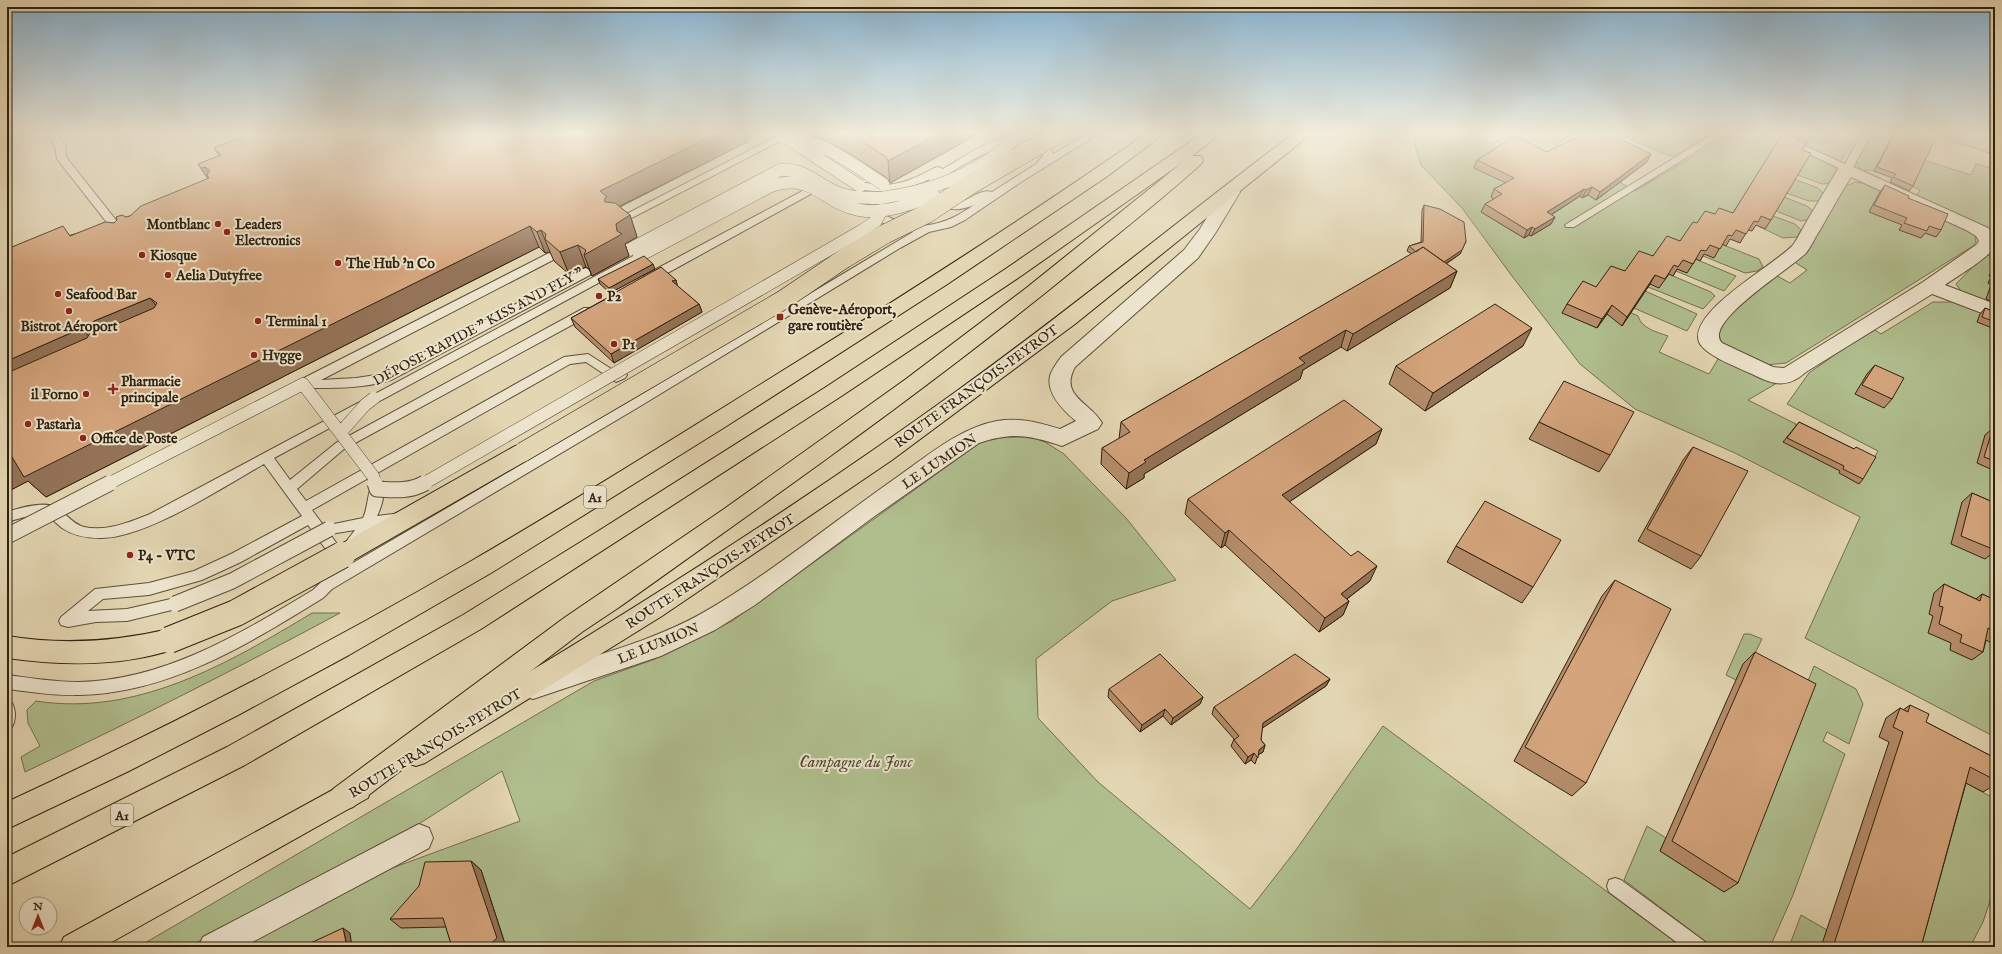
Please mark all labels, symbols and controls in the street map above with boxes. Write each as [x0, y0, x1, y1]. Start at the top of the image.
place label: Montblanc [146, 216, 210, 234]
place label: Leaders Electronics [235, 216, 301, 250]
marker: Montblanc [213, 219, 223, 229]
marker: Leaders Electronics [222, 227, 232, 237]
place label: Kiosque [150, 247, 197, 265]
marker: Kiosque [137, 250, 147, 260]
place label: The Hub 'n Co [345, 255, 435, 273]
marker: The Hub 'n Co [333, 258, 343, 268]
street label: DÉPOSE RAPIDE " KISS AND FLY " [370, 263, 587, 390]
place label: Aelia Dutyfree [175, 267, 262, 285]
marker: Aelia Dutyfree [163, 270, 173, 280]
place label: Seafood Bar [66, 286, 138, 304]
place label: P2 [607, 288, 622, 306]
marker: Seafood Bar [53, 289, 63, 299]
marker: P2 [594, 291, 604, 301]
place label: Genève-Aéroport, gare routière [788, 301, 896, 335]
marker: Bistrot Aéroport [64, 306, 74, 316]
marker: Genève-Aéroport, gare routière [775, 312, 785, 322]
place label: Terminal 1 [265, 313, 327, 331]
marker: Terminal 1 [253, 316, 263, 326]
place label: Bistrot Aéroport [21, 318, 118, 336]
street label: ROUTE FRANÇOIS-PEYROT [891, 321, 1063, 452]
place label: P1 [622, 336, 635, 354]
marker: P1 [609, 339, 619, 349]
place label: Hvgge [262, 347, 302, 365]
marker: Hvgge [249, 350, 259, 360]
place label: Pharmacie principale [120, 373, 181, 407]
marker: Pharmacie principale [108, 384, 118, 394]
place label: il Forno [31, 386, 78, 404]
marker: il Forno [81, 389, 91, 399]
place label: Pastarìa [36, 416, 82, 434]
marker: Pastarìa [23, 419, 33, 429]
place label: Office de Poste [91, 430, 178, 448]
street label: LE LUMION [899, 430, 981, 494]
marker: Office de Poste [78, 433, 88, 443]
road number: A1 [584, 486, 606, 508]
street label: ROUTE FRANÇOIS-PEYROT [622, 510, 799, 633]
place label: P4 - VTC [138, 547, 195, 565]
marker: P4 - VTC [125, 550, 135, 560]
street label: LE LUMION [615, 619, 702, 669]
street label: ROUTE FRANÇOIS-PEYROT [346, 685, 526, 803]
park label: Campagne du Jonc [799, 752, 914, 773]
road number: A1 [111, 804, 133, 826]
north arrow [18, 896, 58, 936]
text: N [32, 900, 43, 914]

